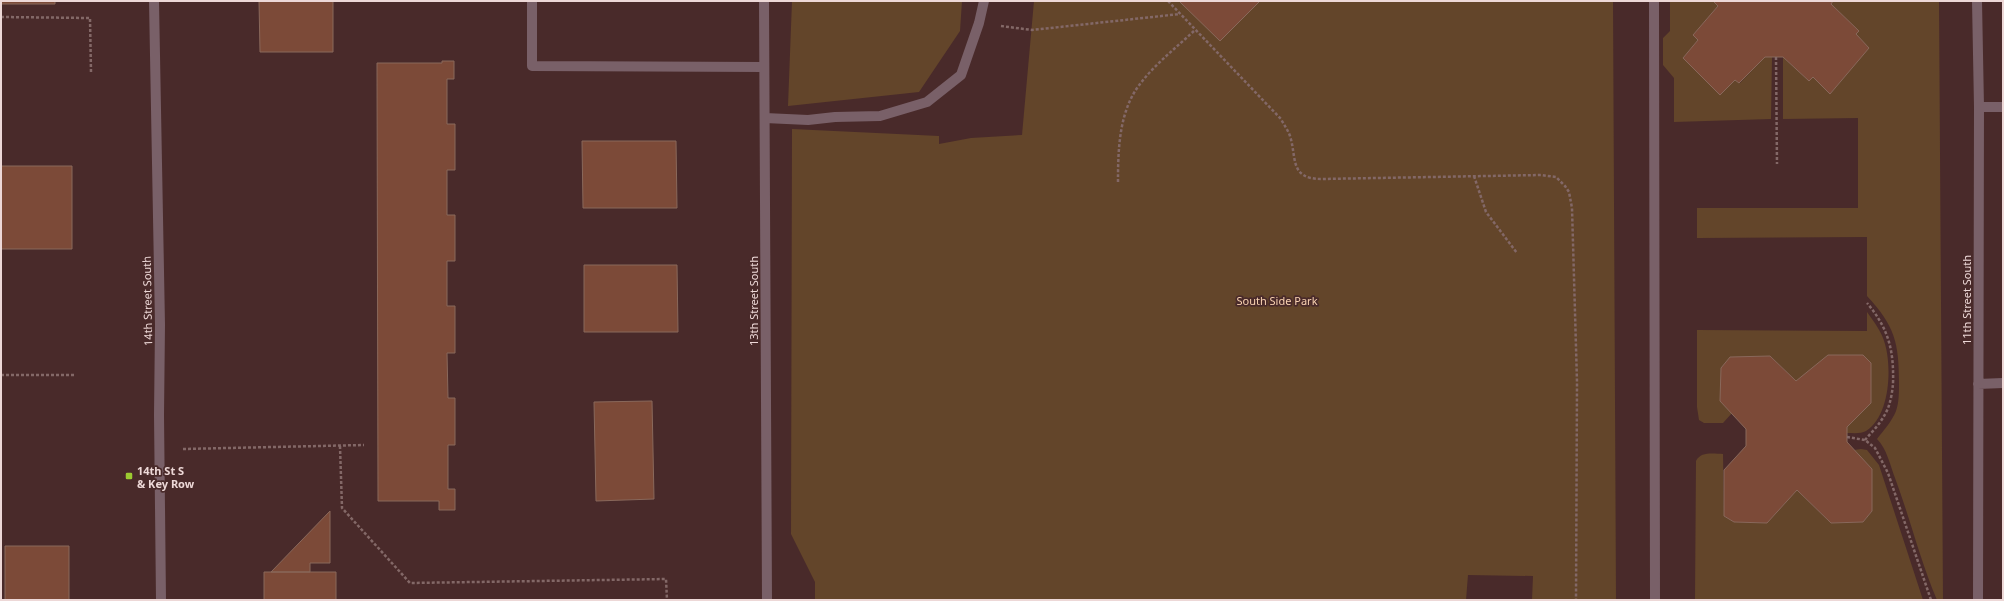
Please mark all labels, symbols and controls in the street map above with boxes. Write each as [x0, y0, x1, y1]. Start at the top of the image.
street label: 11th Street South [1959, 255, 1974, 345]
street label: 14th Street South [139, 256, 155, 346]
street label: 13th Street South [746, 256, 761, 346]
park label: South Side Park [1236, 293, 1318, 308]
place label: 14th St S & Key Row [137, 463, 195, 491]
marker: 14th St S & Key Row [124, 471, 134, 481]

